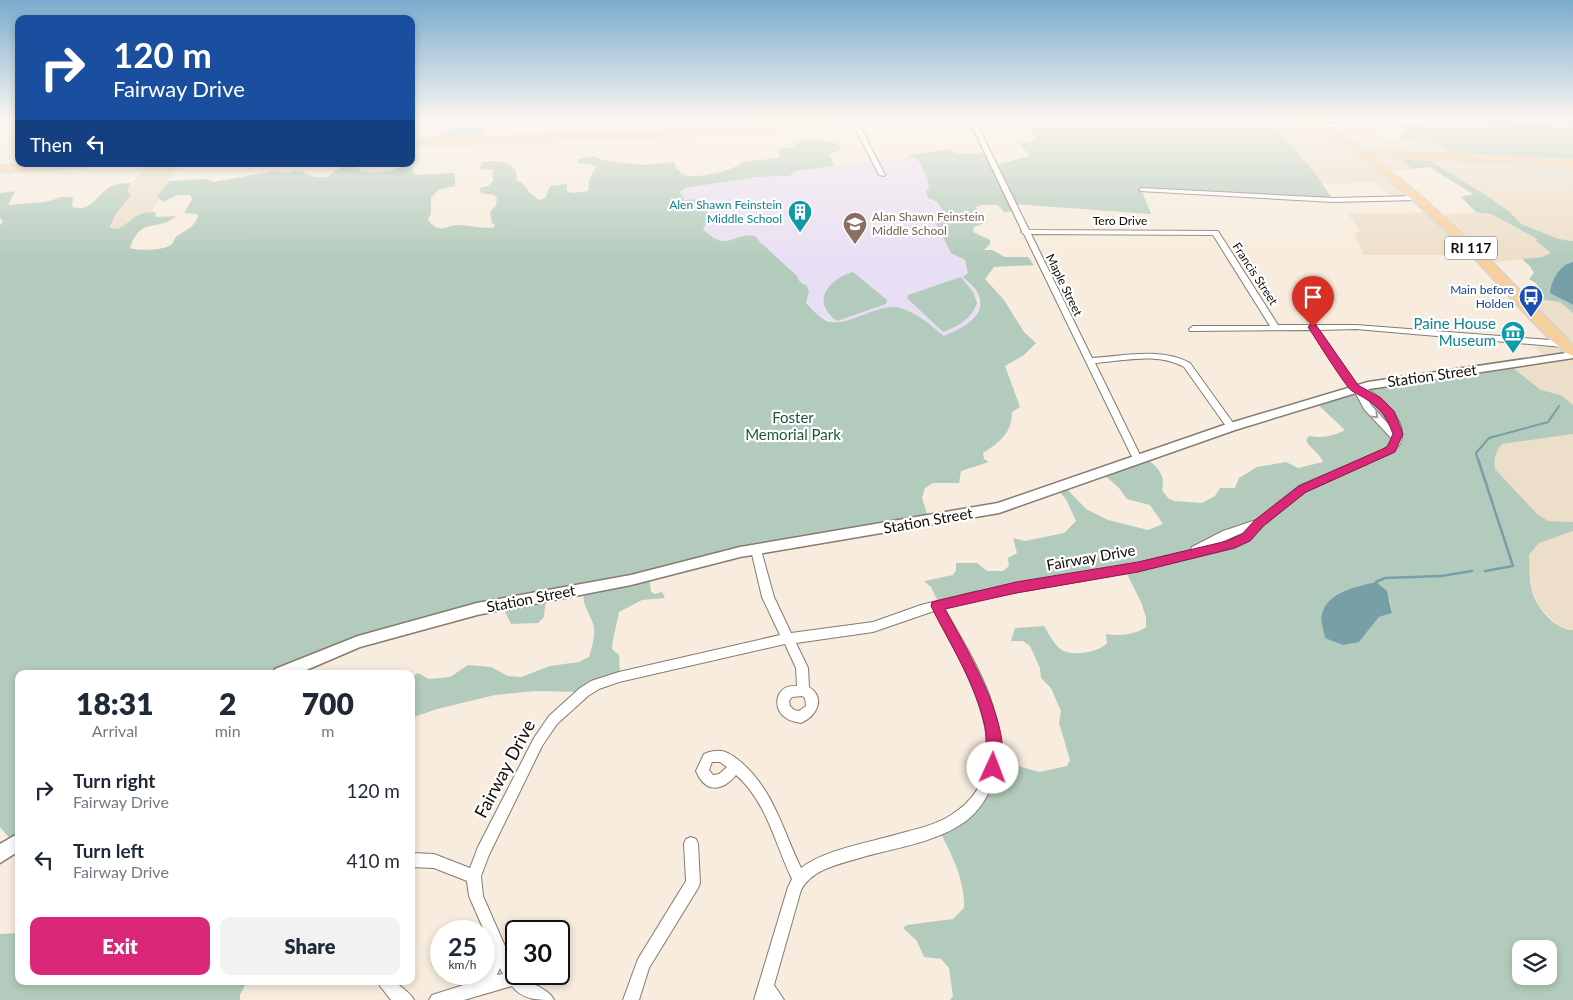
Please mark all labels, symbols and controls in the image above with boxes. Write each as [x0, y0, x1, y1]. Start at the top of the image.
text: 120 m [113, 33, 212, 75]
icon: right [30, 35, 95, 100]
text: Fairway Drive [113, 75, 245, 102]
icon: left [82, 130, 110, 158]
text: Then [30, 133, 72, 156]
place label: Alen Shawn Feinstein Middle School [669, 197, 782, 226]
building icon: Alen Shawn Feinstein Middle School [787, 199, 813, 233]
place label: Alan Shawn Feinstein Middle School [872, 209, 984, 238]
school or university icon: Alan Shawn Feinstein Middle School [842, 211, 868, 245]
street label: Tero Drive [1093, 213, 1147, 228]
road number: RI 117 [1445, 237, 1497, 260]
street label: Francis Street [1230, 240, 1282, 308]
street label: Maple Street [1043, 251, 1086, 319]
pin [1292, 276, 1334, 327]
place label: Main before Holden [1450, 282, 1514, 311]
icon: arrive [1299, 283, 1327, 311]
bus stop icon: Main before Holden [1518, 284, 1544, 318]
place label: Paine House Museum [1414, 314, 1496, 349]
museum icon: Paine House Museum [1500, 320, 1526, 354]
street label: Station Street [1386, 360, 1478, 390]
park label: Foster Memorial Park [745, 408, 841, 443]
one-way arrow [1370, 409, 1379, 418]
street label: Station Street [882, 503, 974, 537]
street label: Fairway Drive [1045, 540, 1137, 574]
street label: Station Street [485, 580, 577, 615]
text: 18:31 [76, 685, 154, 721]
text: 2 [219, 685, 236, 721]
text: 700 [302, 685, 354, 721]
street label: Fairway Drive [469, 716, 539, 821]
text: Arrival [92, 721, 138, 740]
text: min [215, 721, 241, 740]
text: m [321, 721, 334, 740]
position arrow [966, 741, 1018, 793]
text: Turn right [73, 769, 155, 792]
icon: right [30, 776, 58, 804]
text: 120 m [346, 779, 400, 802]
text: Fairway Drive [73, 792, 169, 811]
text: Turn left [73, 839, 144, 862]
icon: left [30, 846, 58, 874]
text: 410 m [346, 849, 400, 872]
text: Fairway Drive [73, 862, 169, 881]
button: Exit [30, 917, 210, 975]
button: Share [220, 917, 400, 975]
speed limit sign: 30 [505, 920, 570, 985]
text: 25 [448, 931, 477, 961]
map controls [1512, 940, 1557, 985]
button: layers [1512, 940, 1557, 985]
text: km/h [448, 957, 477, 972]

